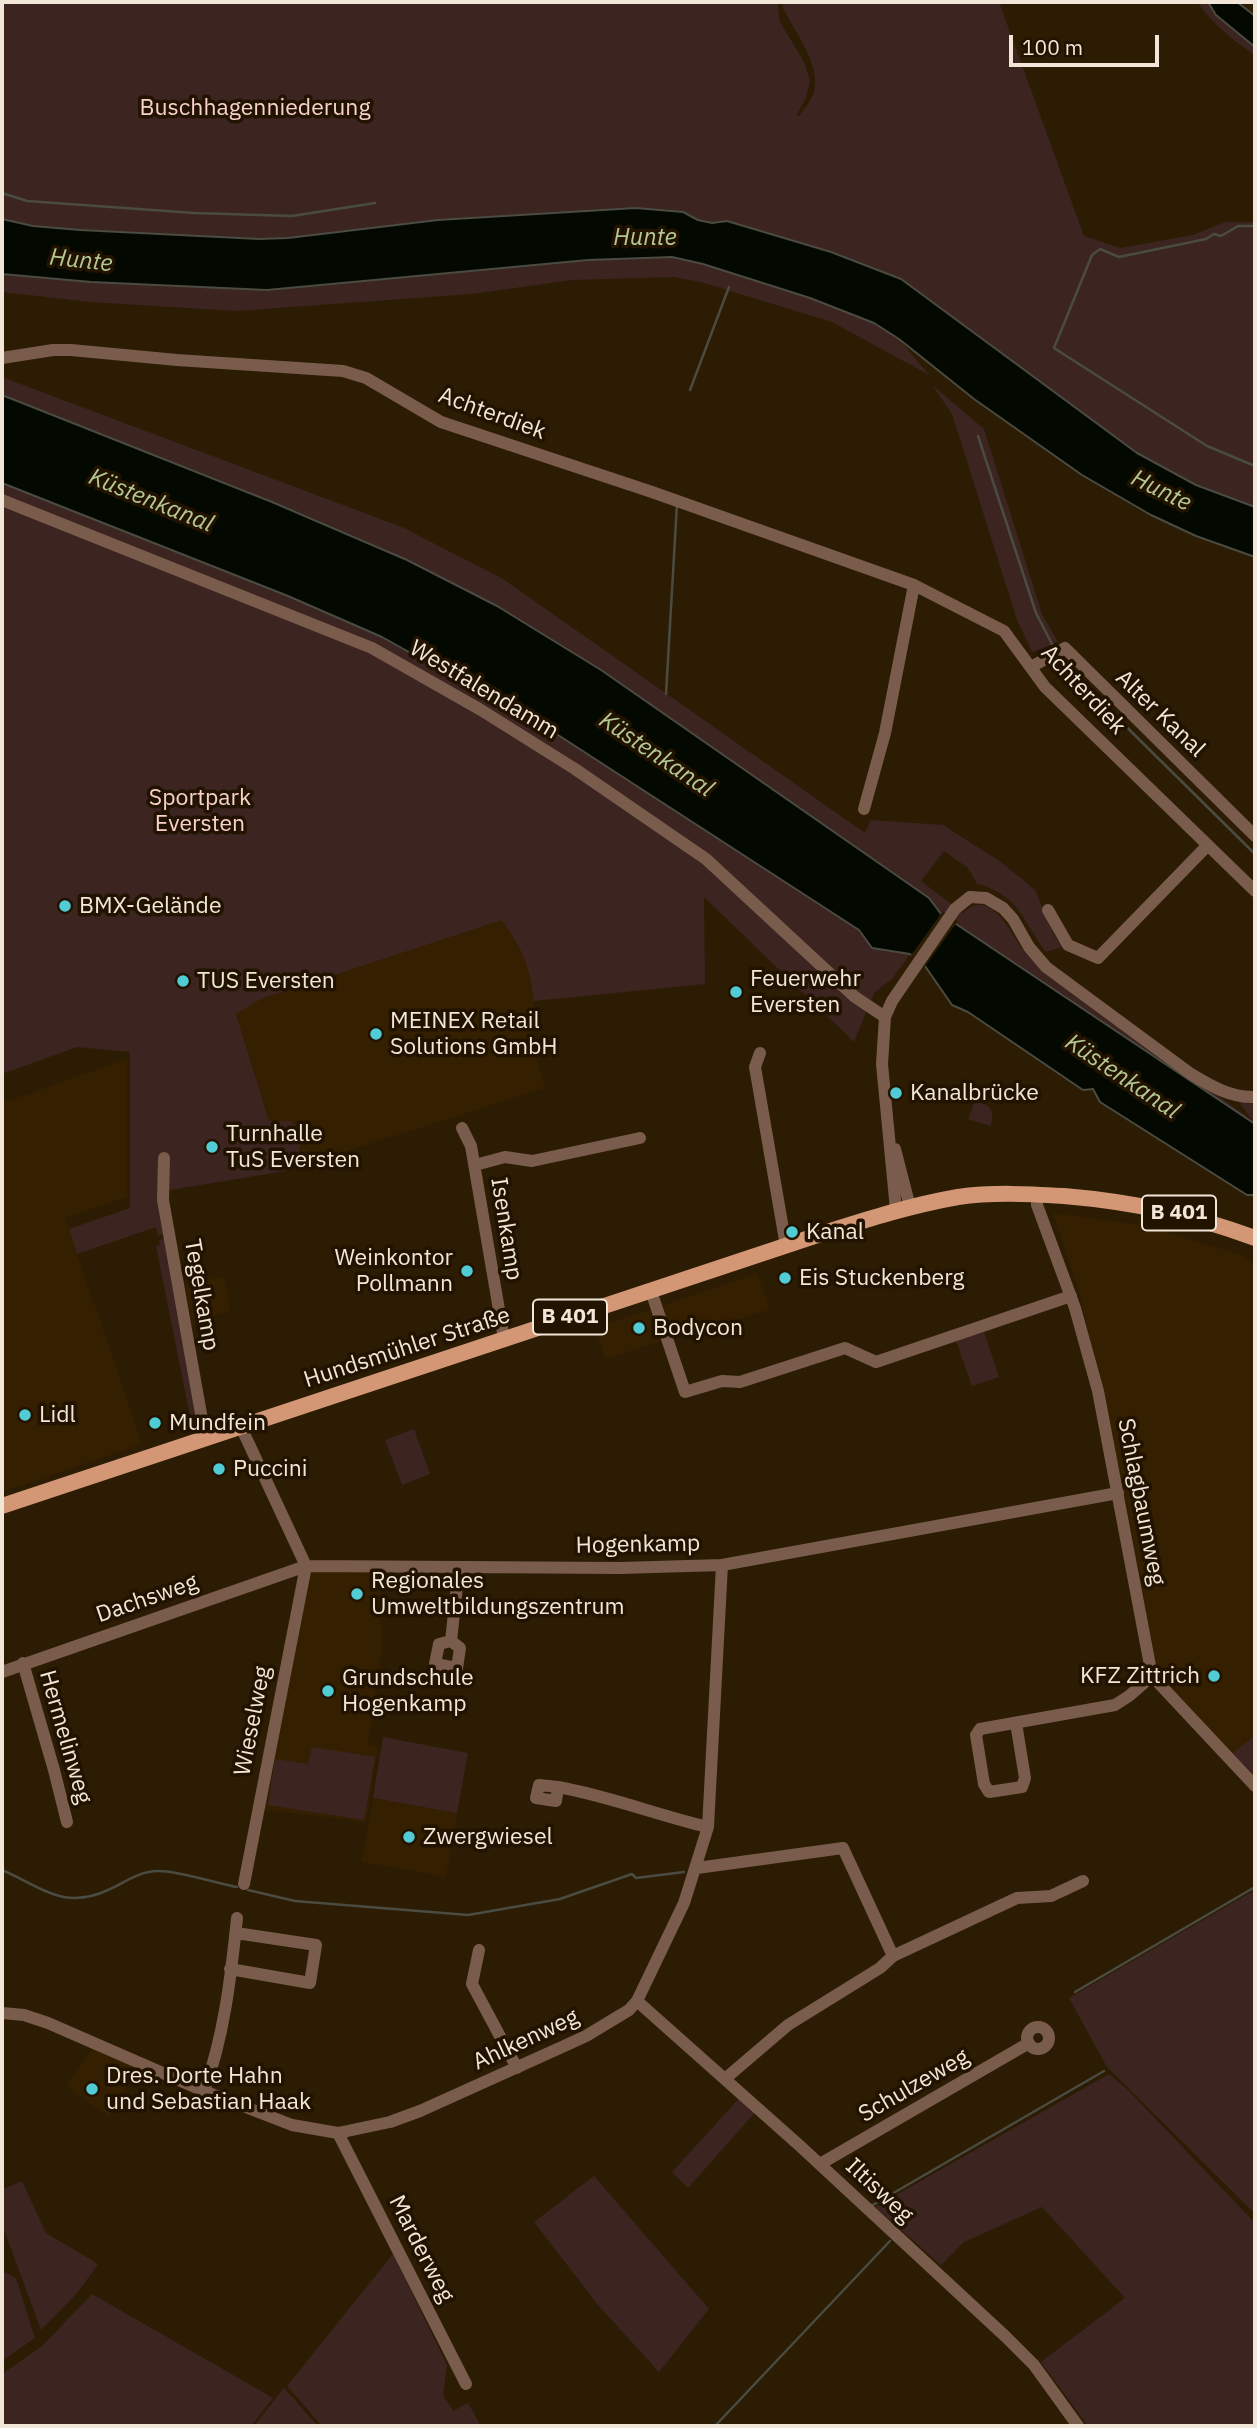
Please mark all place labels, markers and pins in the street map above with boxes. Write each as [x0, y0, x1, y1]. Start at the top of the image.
place label: BMX-Gelände [79, 892, 222, 920]
marker: BMX-Gelände [57, 898, 73, 914]
place label: Feuerwehr Eversten [750, 965, 861, 1019]
place label: TUS Eversten [197, 967, 335, 995]
marker: TUS Eversten [175, 973, 191, 989]
marker: Feuerwehr Eversten [728, 984, 744, 1000]
place label: MEINEX Retail Solutions GmbH [390, 1007, 558, 1061]
marker: MEINEX Retail Solutions GmbH [368, 1026, 384, 1042]
place label: Kanalbrücke [910, 1079, 1039, 1107]
marker: Kanalbrücke [888, 1085, 904, 1101]
place label: Turnhalle TuS Eversten [226, 1120, 360, 1174]
marker: Turnhalle TuS Eversten [204, 1139, 220, 1155]
place label: Kanal [806, 1218, 864, 1246]
marker: Kanal [784, 1224, 800, 1240]
place label: Weinkontor Pollmann [334, 1244, 453, 1298]
marker: Weinkontor Pollmann [459, 1263, 475, 1279]
place label: Eis Stuckenberg [799, 1264, 964, 1292]
marker: Eis Stuckenberg [777, 1270, 793, 1286]
place label: Bodycon [653, 1314, 743, 1342]
marker: Bodycon [631, 1320, 647, 1336]
place label: Lidl [39, 1401, 76, 1429]
marker: Lidl [17, 1407, 33, 1423]
place label: Mundfein [169, 1409, 266, 1437]
marker: Mundfein [147, 1415, 163, 1431]
place label: Puccini [233, 1455, 308, 1483]
marker: Puccini [211, 1461, 227, 1477]
place label: Regionales Umweltbildungszentrum [371, 1567, 625, 1621]
marker: Regionales Umweltbildungszentrum [349, 1586, 365, 1602]
place label: KFZ Zittrich [1080, 1662, 1200, 1690]
place label: Grundschule Hogenkamp [342, 1664, 474, 1718]
marker: KFZ Zittrich [1206, 1668, 1222, 1684]
marker: Grundschule Hogenkamp [320, 1683, 336, 1699]
place label: Zwergwiesel [423, 1823, 553, 1851]
marker: Zwergwiesel [401, 1829, 417, 1845]
place label: Dres. Dorte Hahn und Sebastian Haak [106, 2062, 311, 2116]
marker: Dres. Dorte Hahn und Sebastian Haak [84, 2081, 100, 2097]

